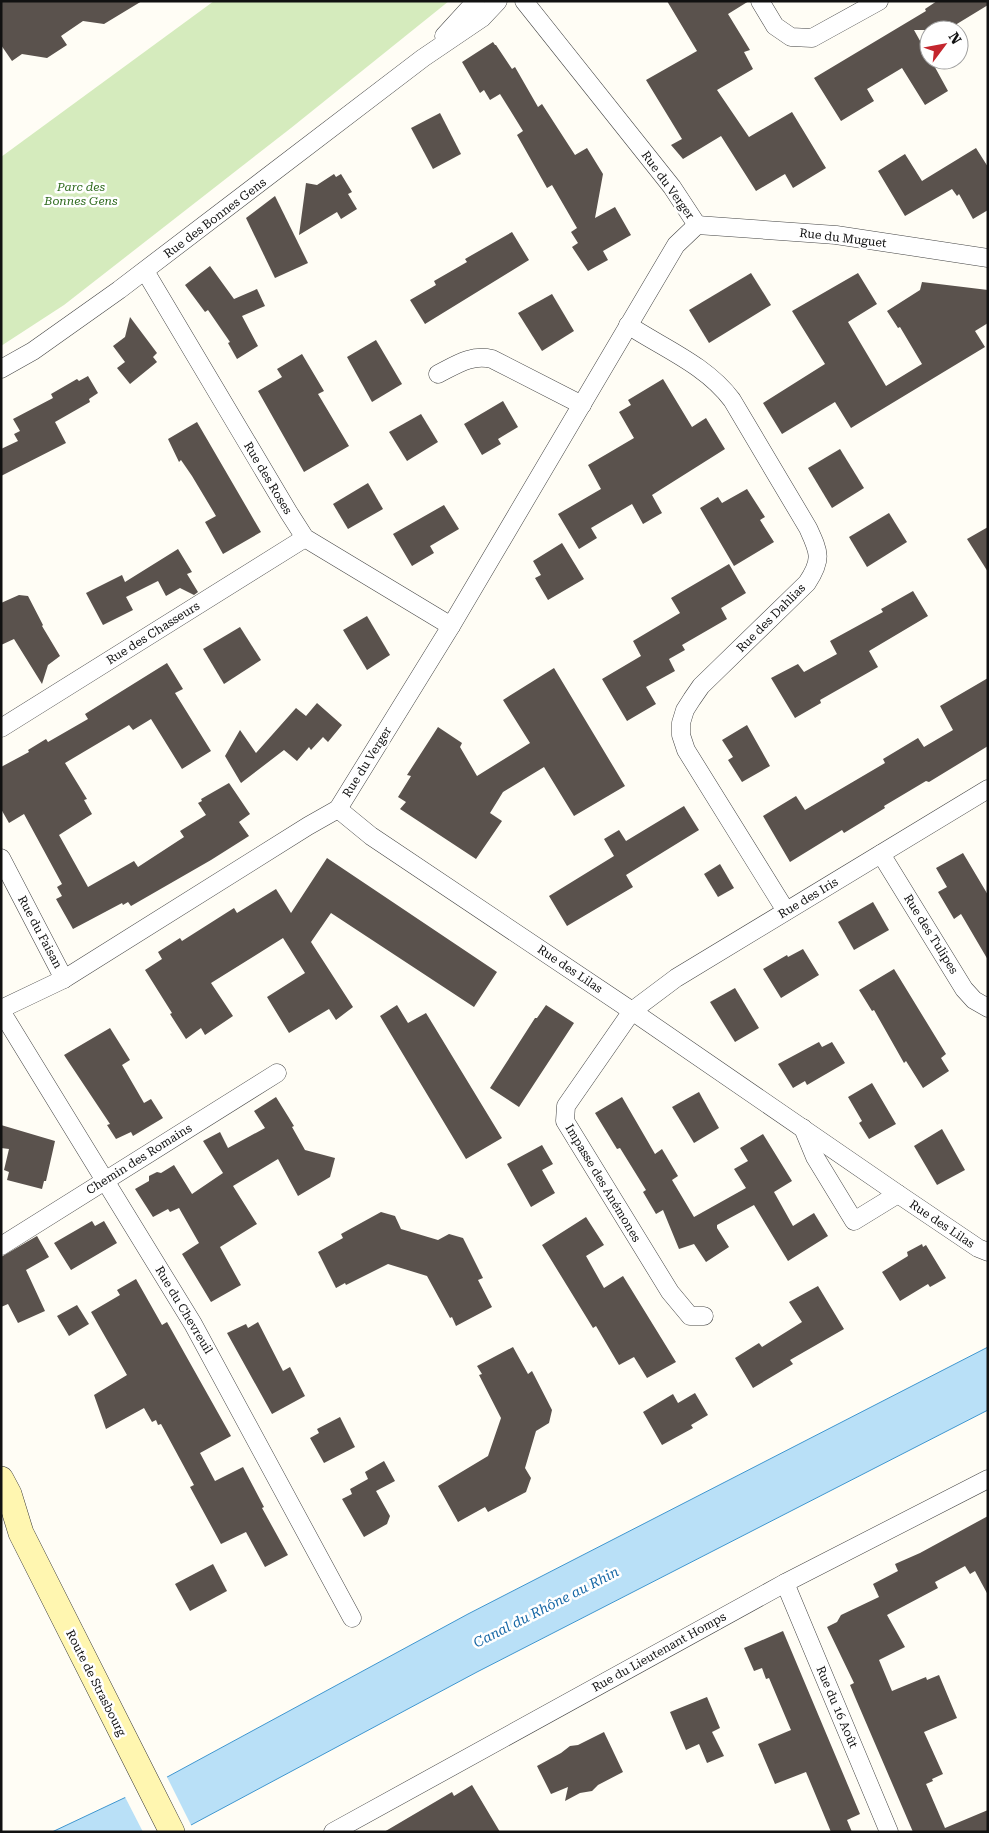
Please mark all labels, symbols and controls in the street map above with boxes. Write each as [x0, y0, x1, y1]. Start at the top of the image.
north arrow [919, 20, 969, 70]
text: N [945, 29, 965, 47]
street label: Rue du Verger [639, 148, 697, 222]
street label: Rue des Bonnes Gens [161, 175, 269, 261]
park label: Parc des Bonnes Gens [43, 180, 118, 208]
street label: Rue du Muguet [799, 226, 888, 250]
street label: Rue des Roses [241, 439, 295, 517]
street label: Rue des Dahlias [734, 581, 808, 655]
street label: Rue des Chasseurs [104, 599, 202, 667]
street label: Rue du Verger [340, 724, 394, 800]
street label: Rue des Iris [776, 875, 841, 921]
street label: Rue des Tulipes [901, 892, 961, 977]
street label: Rue du Faisan [15, 893, 65, 971]
street label: Rue des Lilas [535, 942, 605, 996]
street label: Chemin des Romains [84, 1121, 195, 1197]
street label: Impasse des Anémones [562, 1122, 644, 1245]
street label: Rue des Lilas [907, 1197, 977, 1251]
street label: Rue du Chevreuil [152, 1264, 216, 1357]
water label: Canal du Rhône au Rhin [471, 1563, 622, 1651]
street label: Rue du Lieutenant Homps [590, 1609, 729, 1695]
street label: Route de Strasbourg [63, 1628, 129, 1739]
street label: Rue du 16 Août [813, 1664, 861, 1751]

